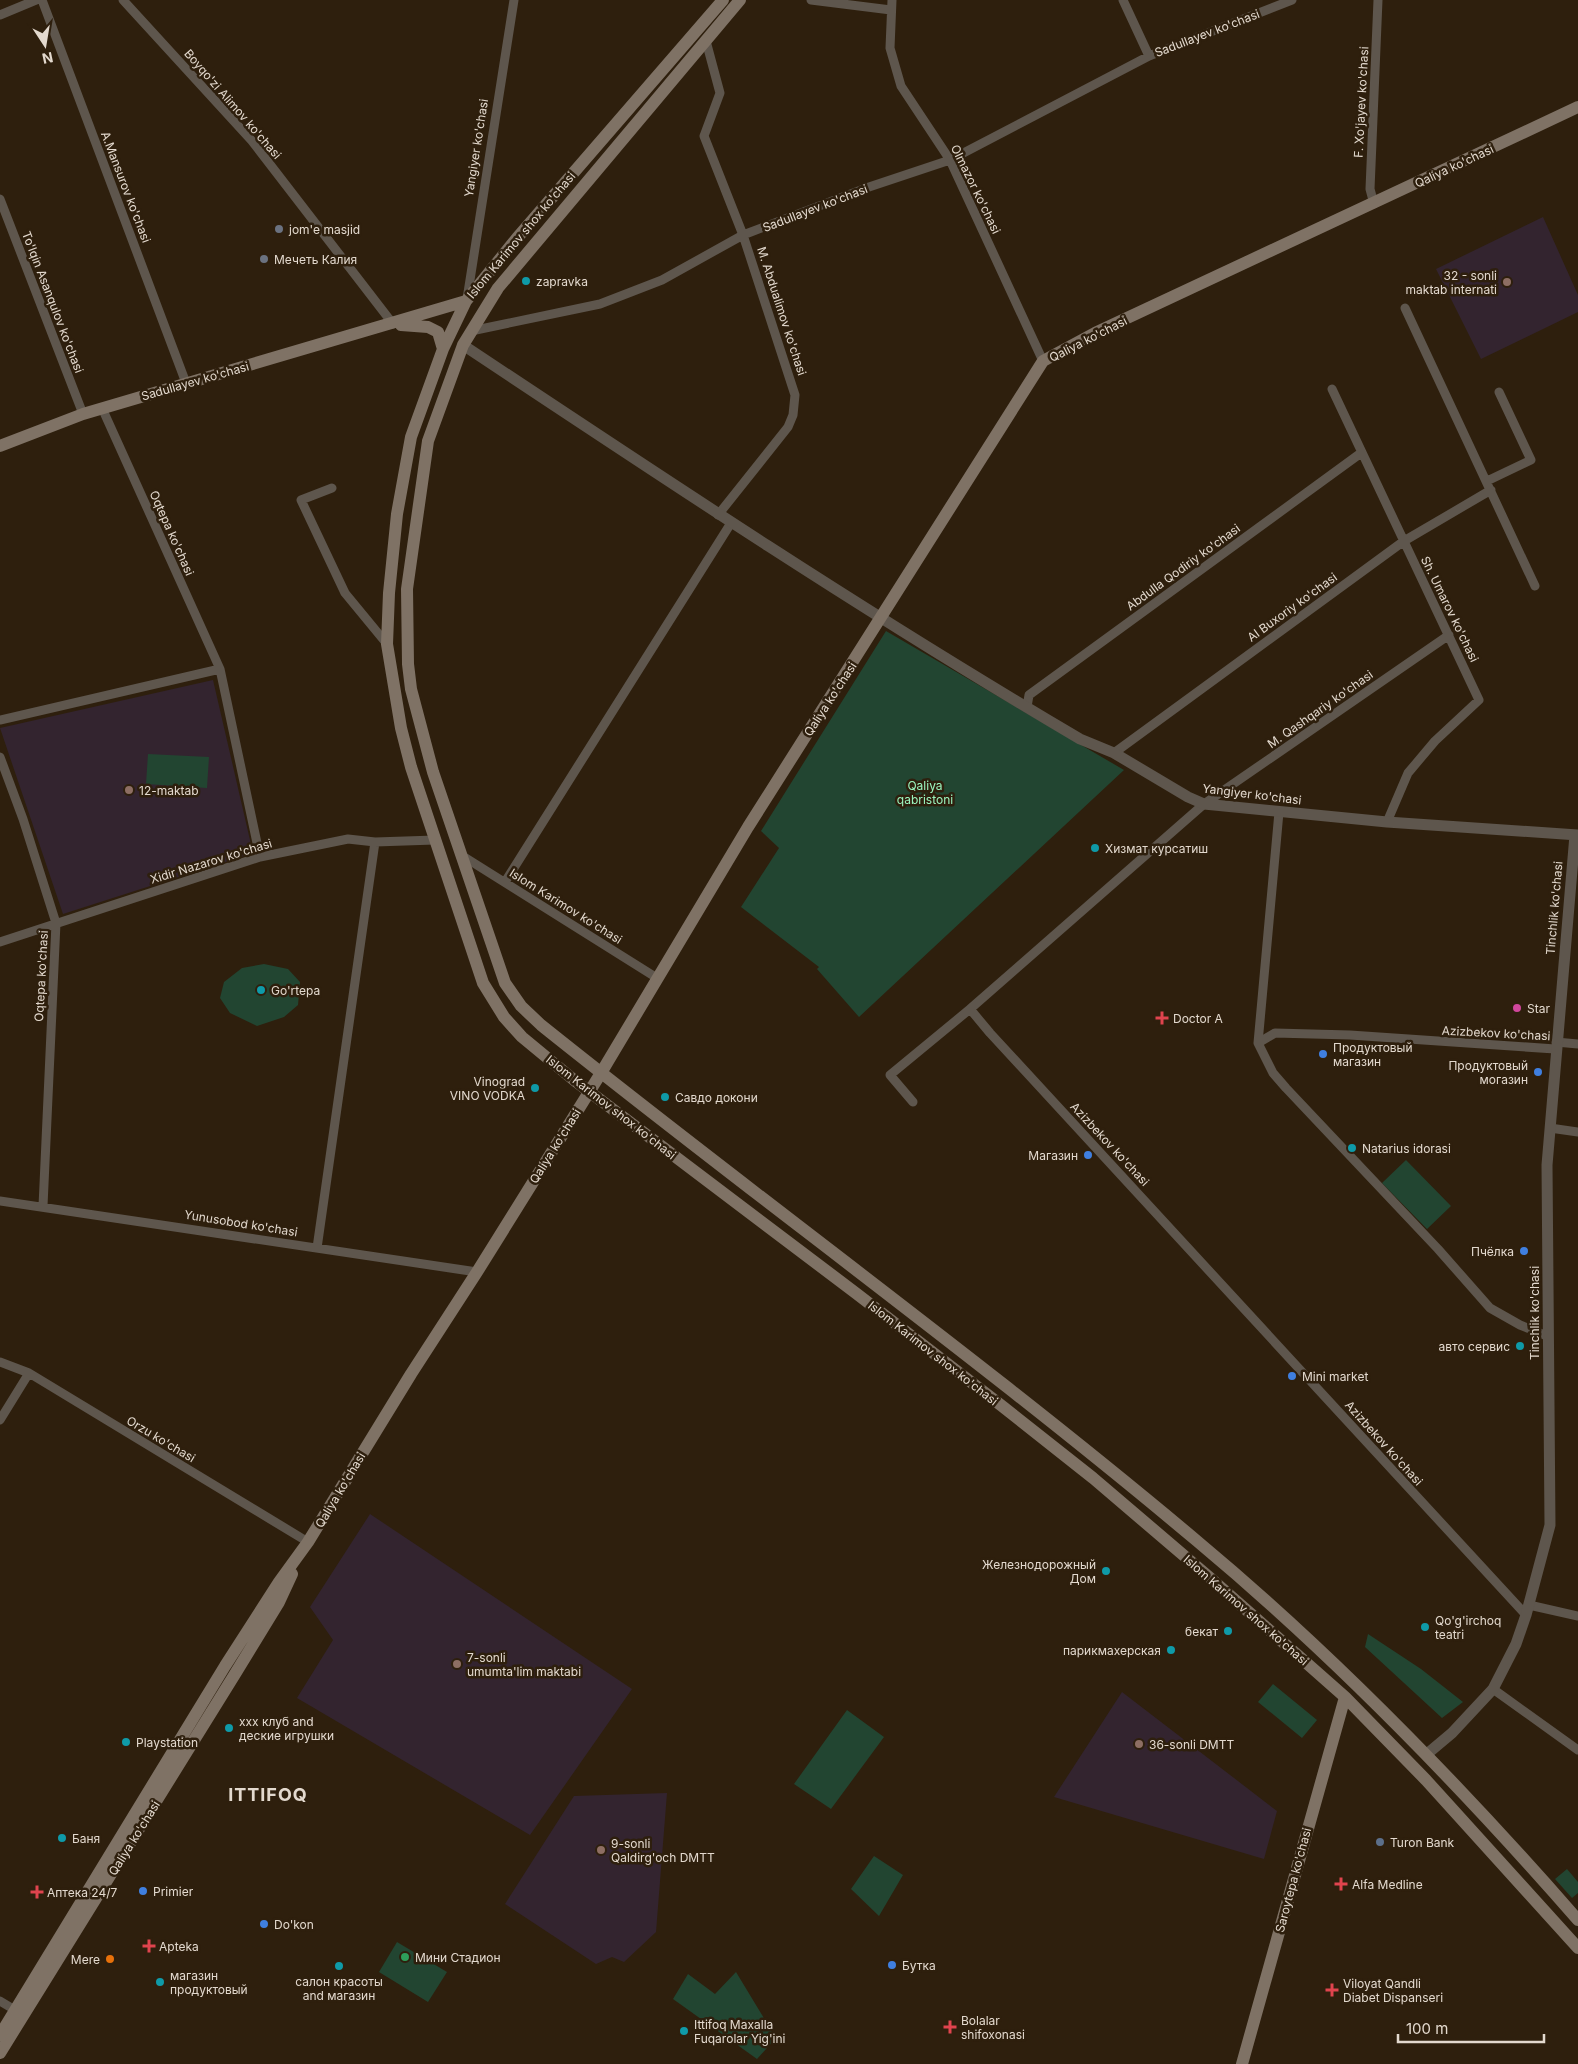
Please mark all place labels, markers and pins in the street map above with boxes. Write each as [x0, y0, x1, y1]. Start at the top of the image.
place label: jom'e masjid [288, 222, 360, 237]
marker: jom'e masjid [273, 223, 285, 235]
place label: Мечеть Калия [274, 252, 357, 267]
marker: Мечеть Калия [258, 253, 270, 265]
place label: 32 - sonli maktab internati [1406, 268, 1497, 297]
place label: zapravka [536, 274, 588, 289]
marker: zapravka [520, 275, 532, 287]
marker: 32 - sonli maktab internati [1501, 276, 1513, 288]
place label: 12-maktab [139, 783, 199, 798]
marker: 12-maktab [123, 784, 135, 796]
place label: Хизмат курсатиш [1105, 841, 1208, 856]
marker: Хизмат курсатиш [1089, 842, 1101, 854]
place label: Go'rtepa [271, 983, 320, 998]
marker: Go'rtepa [255, 984, 267, 996]
place label: Star [1527, 1001, 1550, 1016]
marker: Star [1511, 1002, 1523, 1014]
marker: Doctor A [1155, 1011, 1169, 1025]
place label: Doctor A [1173, 1011, 1223, 1026]
place label: Продуктовый магазин [1333, 1040, 1413, 1069]
marker: Продуктовый магазин [1317, 1048, 1329, 1060]
place label: Продуктовый могазин [1448, 1058, 1528, 1087]
marker: Продуктовый могазин [1532, 1066, 1544, 1078]
place label: Vinograd VINO VODKA [450, 1074, 525, 1103]
marker: Vinograd VINO VODKA [529, 1082, 541, 1094]
place label: Савдо докони [675, 1090, 758, 1105]
marker: Савдо докони [659, 1091, 671, 1103]
place label: Natarius idorasi [1362, 1141, 1451, 1156]
marker: Natarius idorasi [1346, 1142, 1358, 1154]
place label: Магазин [1028, 1148, 1078, 1163]
marker: Магазин [1082, 1149, 1094, 1161]
place label: Пчёлка [1471, 1244, 1514, 1259]
marker: Пчёлка [1518, 1245, 1530, 1257]
place label: авто сервис [1439, 1339, 1510, 1354]
marker: авто сервис [1514, 1340, 1526, 1352]
place label: Mini market [1302, 1369, 1368, 1384]
marker: Mini market [1286, 1370, 1298, 1382]
place label: Железнодорожный Дом [982, 1557, 1096, 1586]
marker: Железнодорожный Дом [1100, 1565, 1112, 1577]
place label: Qo'g'irchoq teatri [1435, 1613, 1501, 1642]
marker: Qo'g'irchoq teatri [1419, 1621, 1431, 1633]
place label: бекат [1185, 1624, 1218, 1639]
marker: бекат [1222, 1625, 1234, 1637]
place label: парикмахерская [1063, 1643, 1161, 1658]
marker: парикмахерская [1165, 1644, 1177, 1656]
place label: 7-sonli umumta'lim maktabi [467, 1650, 581, 1679]
marker: 7-sonli umumta'lim maktabi [451, 1658, 463, 1670]
place label: ххх клуб and деские игрушки [239, 1714, 334, 1743]
marker: ххх клуб and деские игрушки [223, 1722, 235, 1734]
place label: Playstation [136, 1735, 198, 1750]
marker: Playstation [120, 1736, 132, 1748]
place label: 36-sonli DMTT [1149, 1737, 1234, 1752]
marker: 36-sonli DMTT [1133, 1738, 1145, 1750]
place label: Баня [72, 1831, 100, 1846]
marker: Баня [56, 1832, 68, 1844]
place label: Turon Bank [1390, 1835, 1455, 1850]
place label: 9-sonli Qaldirg'och DMTT [611, 1836, 715, 1865]
marker: Turon Bank [1374, 1836, 1386, 1848]
marker: 9-sonli Qaldirg'och DMTT [595, 1844, 607, 1856]
marker: Alfa Medline [1334, 1877, 1348, 1891]
place label: Alfa Medline [1352, 1877, 1423, 1892]
place label: Primier [153, 1884, 194, 1899]
place label: Аптека 24/7 [47, 1885, 118, 1900]
marker: Primier [137, 1885, 149, 1897]
marker: Аптека 24/7 [31, 1886, 43, 1898]
place label: Do'kon [274, 1917, 314, 1932]
marker: Do'kon [258, 1918, 270, 1930]
place label: Apteka [159, 1939, 199, 1954]
marker: Apteka [143, 1940, 155, 1952]
place label: Мини Стадион [415, 1950, 501, 1965]
marker: Мини Стадион [399, 1951, 411, 1963]
place label: Mere [71, 1952, 100, 1967]
marker: Mere [104, 1953, 116, 1965]
place label: Бутка [902, 1958, 936, 1973]
marker: Бутка [886, 1959, 898, 1971]
marker: салон красоты and магазин [333, 1960, 345, 1972]
place label: магазин продуктовый [170, 1968, 248, 1997]
place label: салон красоты and магазин [295, 1974, 383, 2003]
marker: магазин продуктовый [154, 1976, 166, 1988]
place label: Viloyat Qandli Diabet Dispanseri [1343, 1976, 1443, 2005]
marker: Viloyat Qandli Diabet Dispanseri [1325, 1983, 1339, 1997]
place label: Bolalar shifoxonasi [961, 2013, 1025, 2042]
place label: Ittifoq Maxalla Fuqarolar Yig'ini [694, 2017, 786, 2046]
marker: Bolalar shifoxonasi [943, 2020, 957, 2034]
marker: Ittifoq Maxalla Fuqarolar Yig'ini [678, 2025, 690, 2037]

